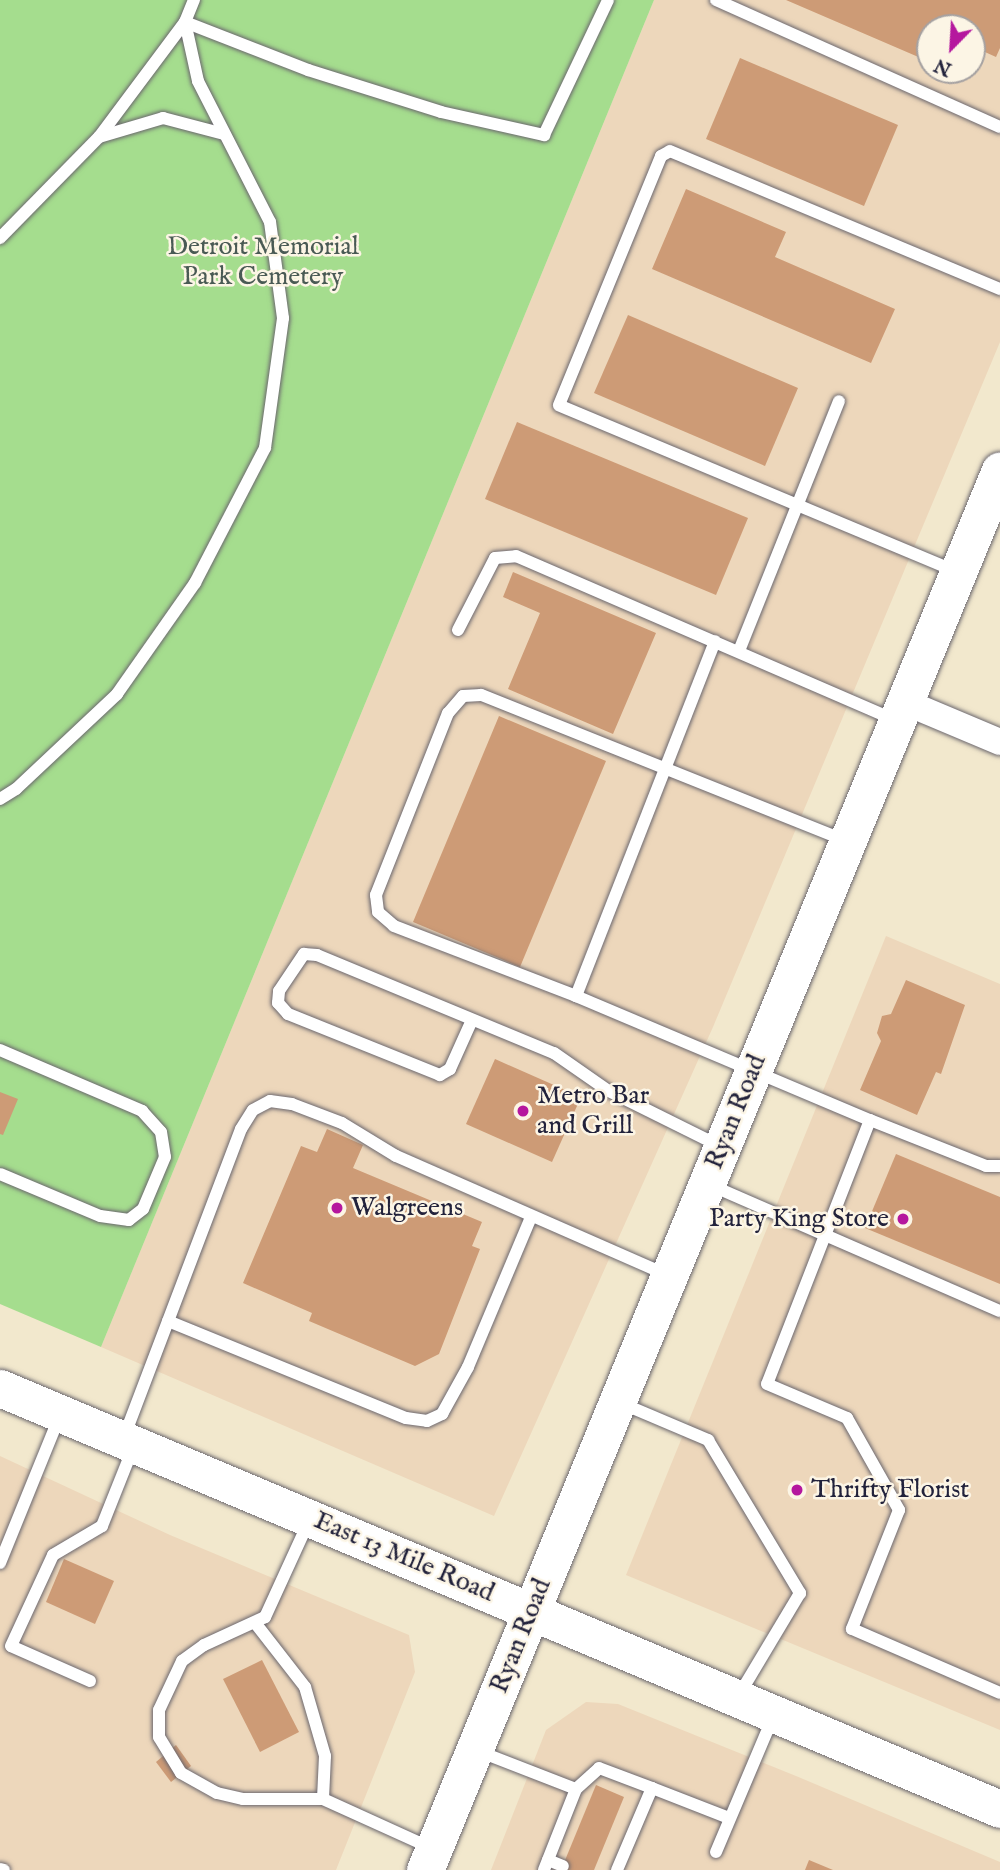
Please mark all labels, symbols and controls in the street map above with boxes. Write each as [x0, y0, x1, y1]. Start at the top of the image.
north arrow [916, 14, 986, 84]
text: N [931, 52, 956, 81]
park label: Detroit Memorial Park Cemetery [167, 231, 359, 292]
street label: Ryan Road [699, 1050, 773, 1174]
place label: Metro Bar and Grill [537, 1080, 649, 1142]
marker: Metro Bar and Grill [515, 1103, 531, 1119]
place label: Walgreens [351, 1192, 463, 1224]
marker: Walgreens [329, 1200, 345, 1216]
place label: Party King Store [709, 1203, 889, 1235]
marker: Party King Store [895, 1211, 911, 1227]
place label: Thrifty Florist [811, 1474, 969, 1506]
marker: Thrifty Florist [789, 1482, 805, 1498]
street label: East 13 Mile Road [309, 1505, 499, 1609]
street label: Ryan Road [484, 1574, 558, 1698]

